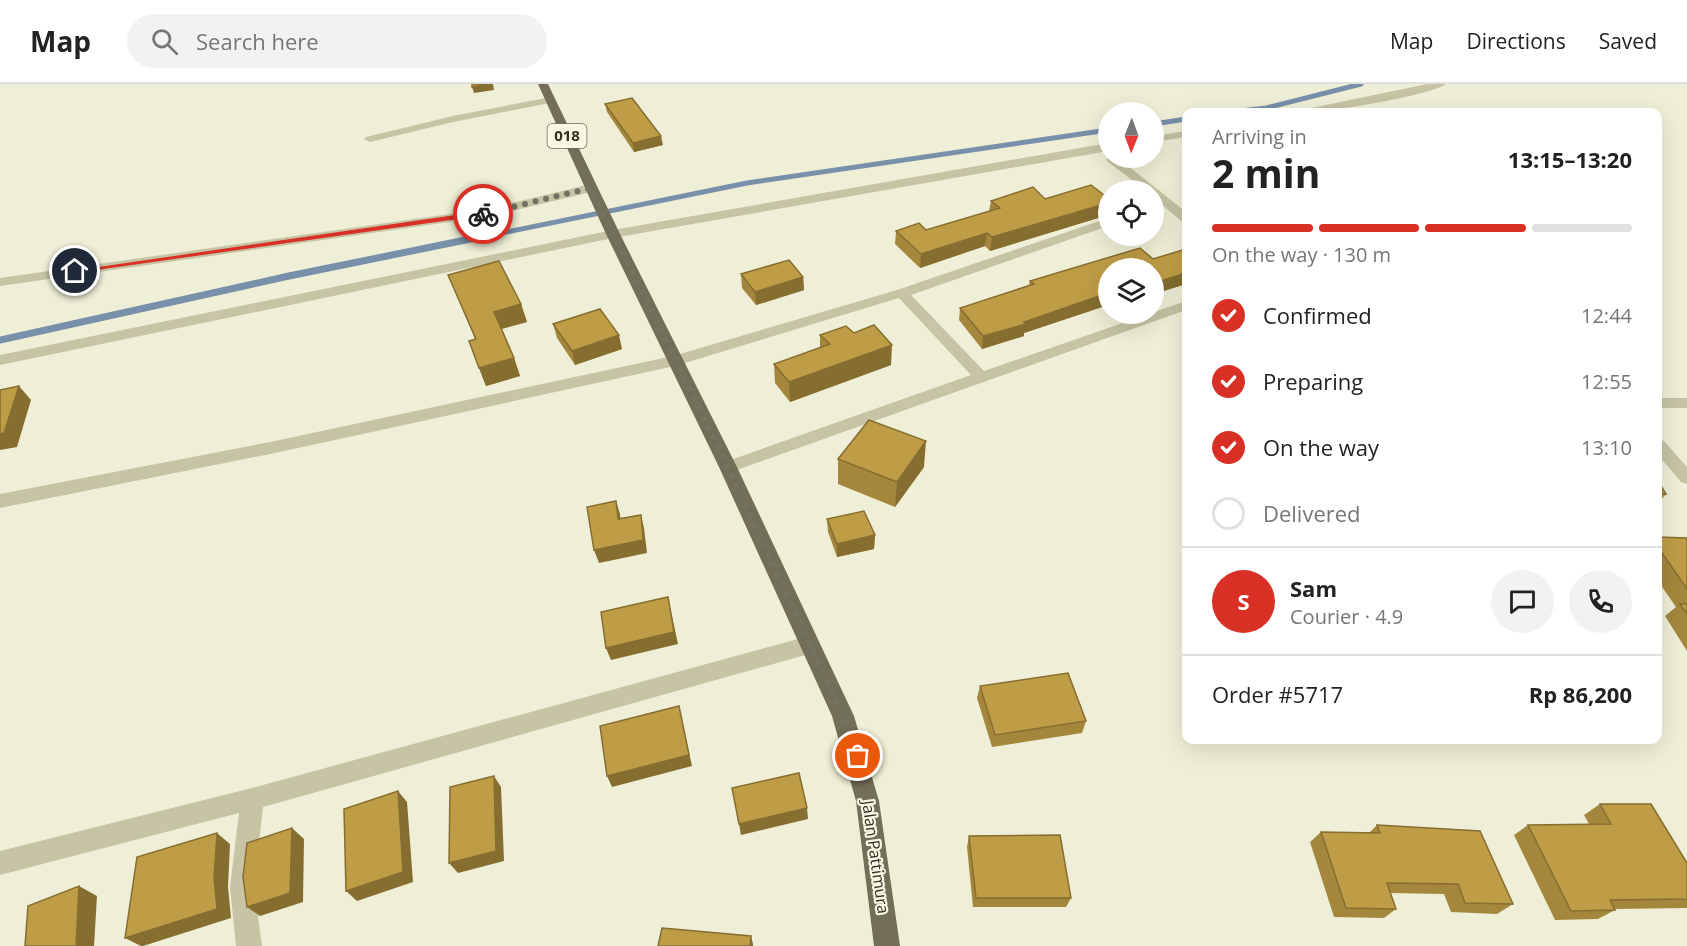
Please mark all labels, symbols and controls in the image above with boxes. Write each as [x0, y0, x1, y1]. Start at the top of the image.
search box [127, 14, 547, 68]
text: Map [30, 22, 91, 60]
icon: search [148, 25, 181, 58]
text: Search here [196, 26, 319, 56]
text: Map [1390, 27, 1433, 55]
text: Directions [1466, 27, 1566, 55]
text: Saved [1599, 27, 1657, 55]
north arrow [1098, 102, 1164, 168]
map controls [1098, 102, 1164, 324]
text: Arriving in [1212, 123, 1307, 150]
road number: 018 [548, 124, 586, 148]
text: 13:15–13:20 [1508, 144, 1632, 174]
text: 2 min [1212, 146, 1320, 199]
button: locate [1098, 180, 1164, 246]
courier [453, 184, 513, 244]
icon: bike [467, 198, 500, 231]
text: On the way · 130 m [1212, 241, 1391, 268]
pin [49, 245, 100, 296]
icon: home [58, 254, 91, 287]
button: layers [1098, 258, 1164, 324]
icon: check [1212, 299, 1245, 332]
text: Confirmed [1263, 300, 1372, 330]
text: 12:44 [1581, 302, 1632, 329]
icon: check [1212, 365, 1245, 398]
text: Preparing [1263, 366, 1363, 396]
text: 12:55 [1581, 368, 1632, 395]
icon: check [1212, 431, 1245, 464]
text: On the way [1263, 432, 1379, 462]
text: 13:10 [1581, 434, 1632, 461]
text: Delivered [1263, 498, 1361, 528]
button: chat [1491, 570, 1554, 633]
button: phone [1569, 570, 1632, 633]
text: Sam [1290, 573, 1337, 603]
text: S [1237, 586, 1250, 616]
text: Courier · 4.9 [1290, 603, 1403, 630]
text: Order #5717 [1212, 679, 1343, 709]
text: Rp 86,200 [1529, 679, 1632, 709]
pin [832, 730, 883, 781]
icon: bag [841, 739, 874, 772]
street label: Jalan Pattimura [857, 797, 895, 915]

